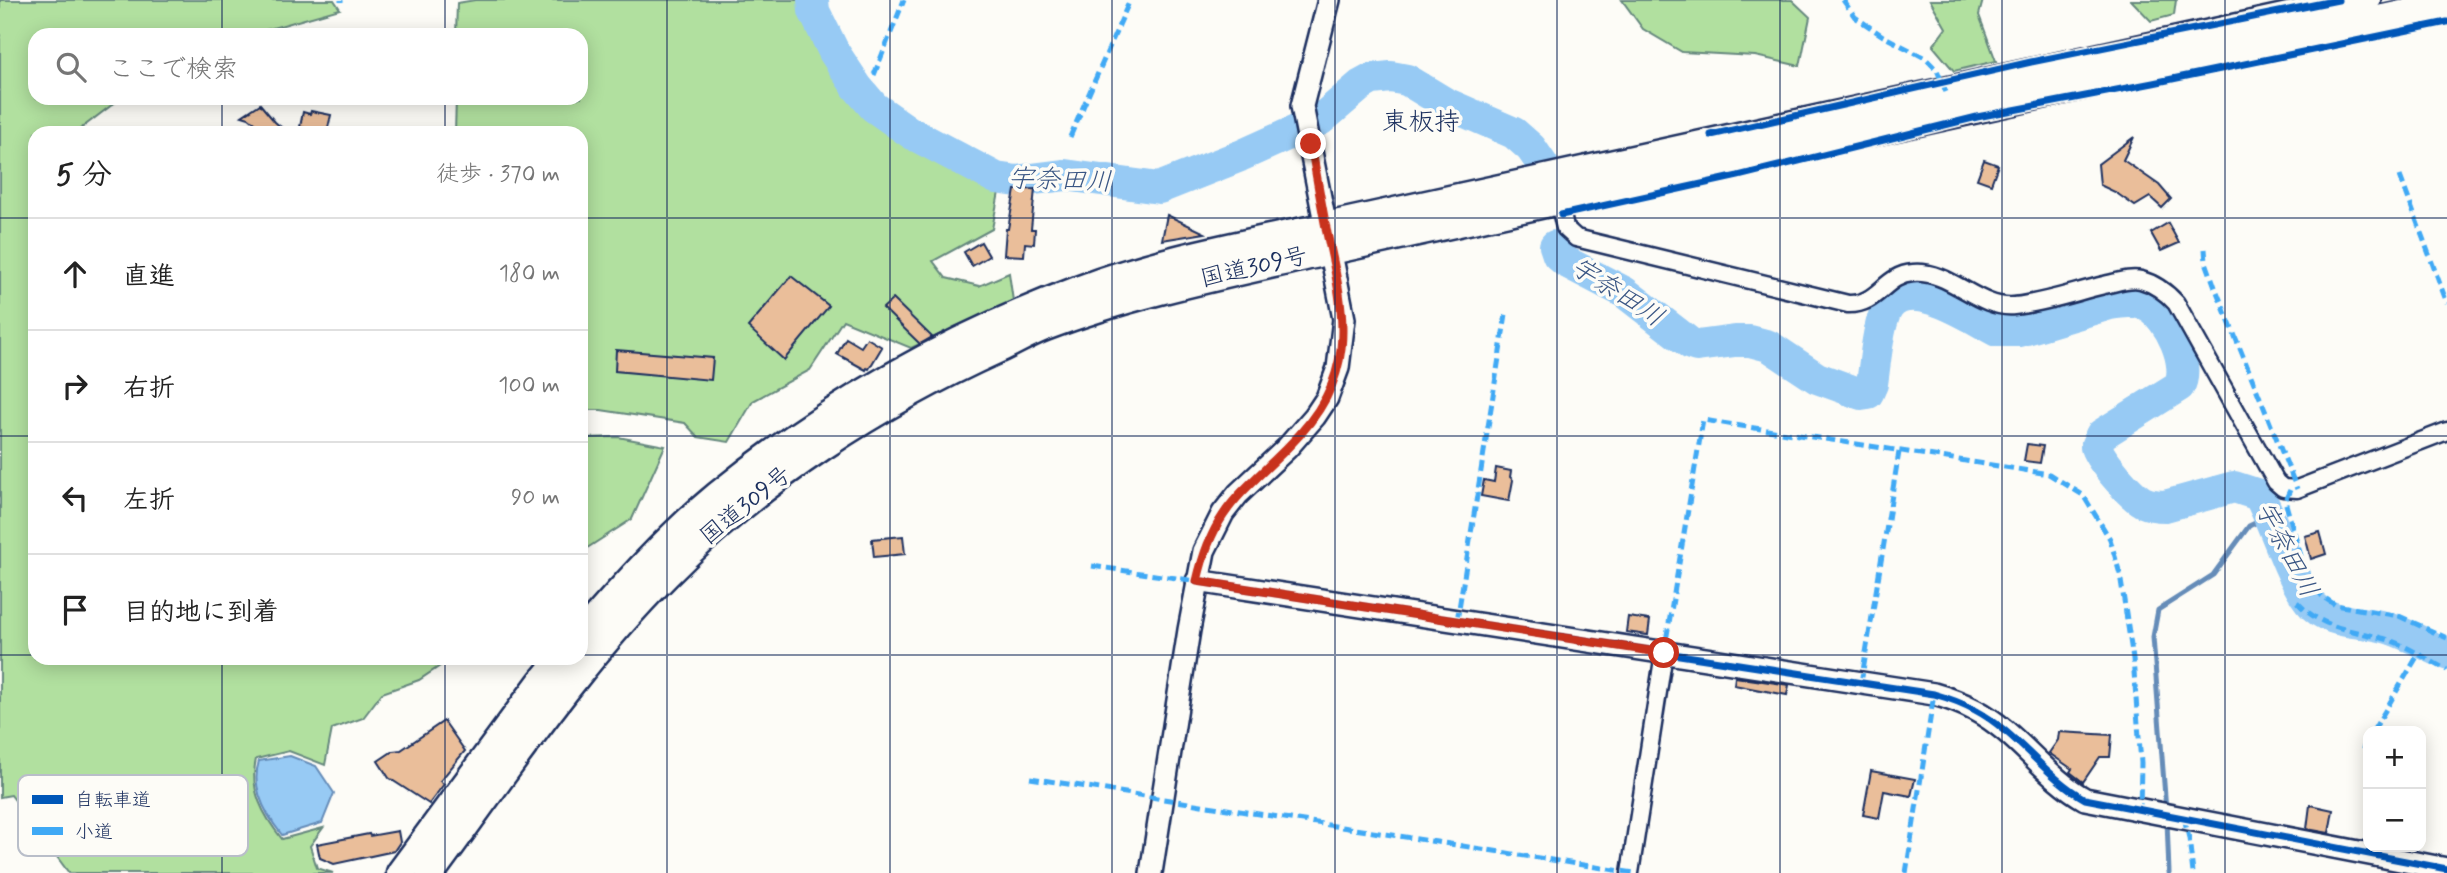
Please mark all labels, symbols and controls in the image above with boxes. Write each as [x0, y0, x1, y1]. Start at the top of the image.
search box [28, 28, 588, 105]
icon: search [52, 48, 90, 86]
text: ここで検索 [108, 53, 238, 87]
district label: 東板持 [1382, 106, 1460, 140]
route end [1295, 128, 1326, 159]
text: 5 分 [56, 156, 112, 195]
text: 徒歩 · 370 m [436, 160, 560, 190]
water label: 宇奈田川 [1007, 162, 1113, 200]
street label: 国道309号 [1197, 241, 1311, 295]
water label: 宇奈田川 [1564, 250, 1670, 336]
icon: ahead [56, 255, 94, 293]
text: 180 m [499, 259, 560, 289]
text: 直進 [123, 260, 175, 294]
icon: right [56, 367, 94, 405]
text: 100 m [498, 371, 560, 401]
text: 右折 [123, 372, 175, 406]
street label: 国道309号 [694, 460, 798, 552]
icon: left [56, 479, 94, 517]
text: 90 m [511, 483, 560, 513]
text: 左折 [123, 484, 175, 518]
water label: 宇奈田川 [2247, 496, 2325, 604]
icon: arrive [56, 591, 94, 629]
text: 目的地に到着 [123, 596, 279, 630]
route start [1648, 637, 1679, 668]
map controls [2363, 726, 2426, 852]
button: + [2363, 726, 2426, 789]
legend [18, 775, 248, 856]
text: 自転車道 [75, 788, 151, 813]
button: − [2363, 789, 2426, 852]
text: 小道 [75, 820, 113, 845]

